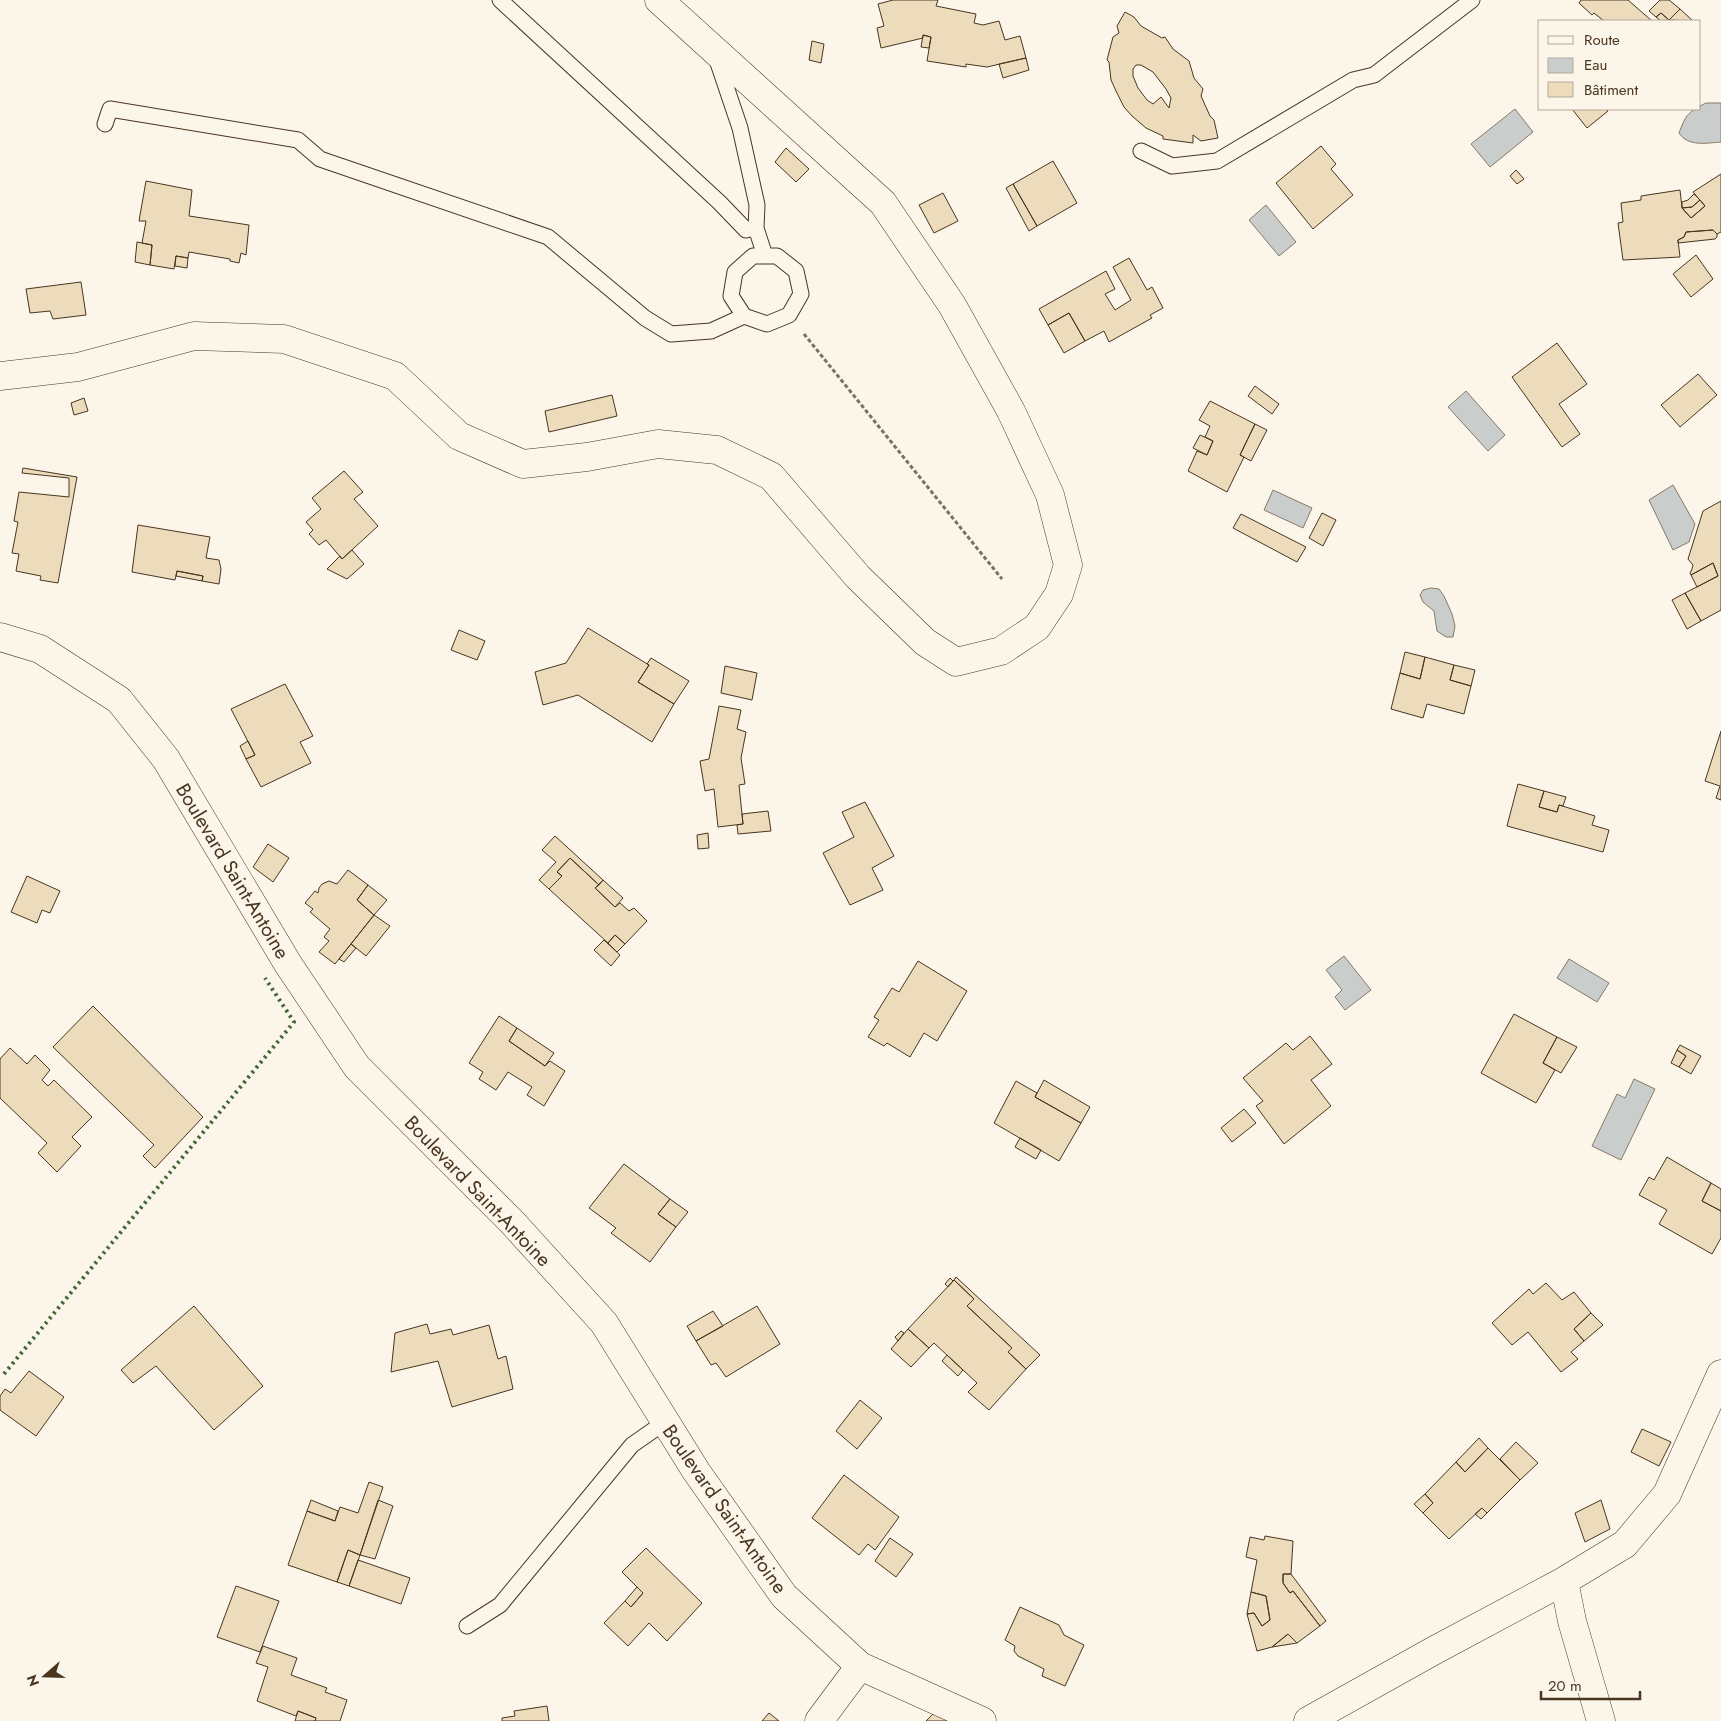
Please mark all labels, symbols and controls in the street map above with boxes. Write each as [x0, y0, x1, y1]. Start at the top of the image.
legend [1538, 20, 1701, 110]
text: Route [1584, 29, 1620, 51]
text: Eau [1584, 54, 1607, 76]
text: Bâtiment [1584, 79, 1638, 101]
street label: Boulevard Saint-Antoine [168, 778, 297, 965]
street label: Boulevard Saint-Antoine [398, 1109, 558, 1274]
street label: Boulevard Saint-Antoine [655, 1419, 794, 1600]
north arrow [20, 1651, 70, 1701]
scale bar [1541, 1668, 1640, 1700]
text: N [21, 1672, 44, 1689]
text: 20 m [1548, 1675, 1582, 1697]

